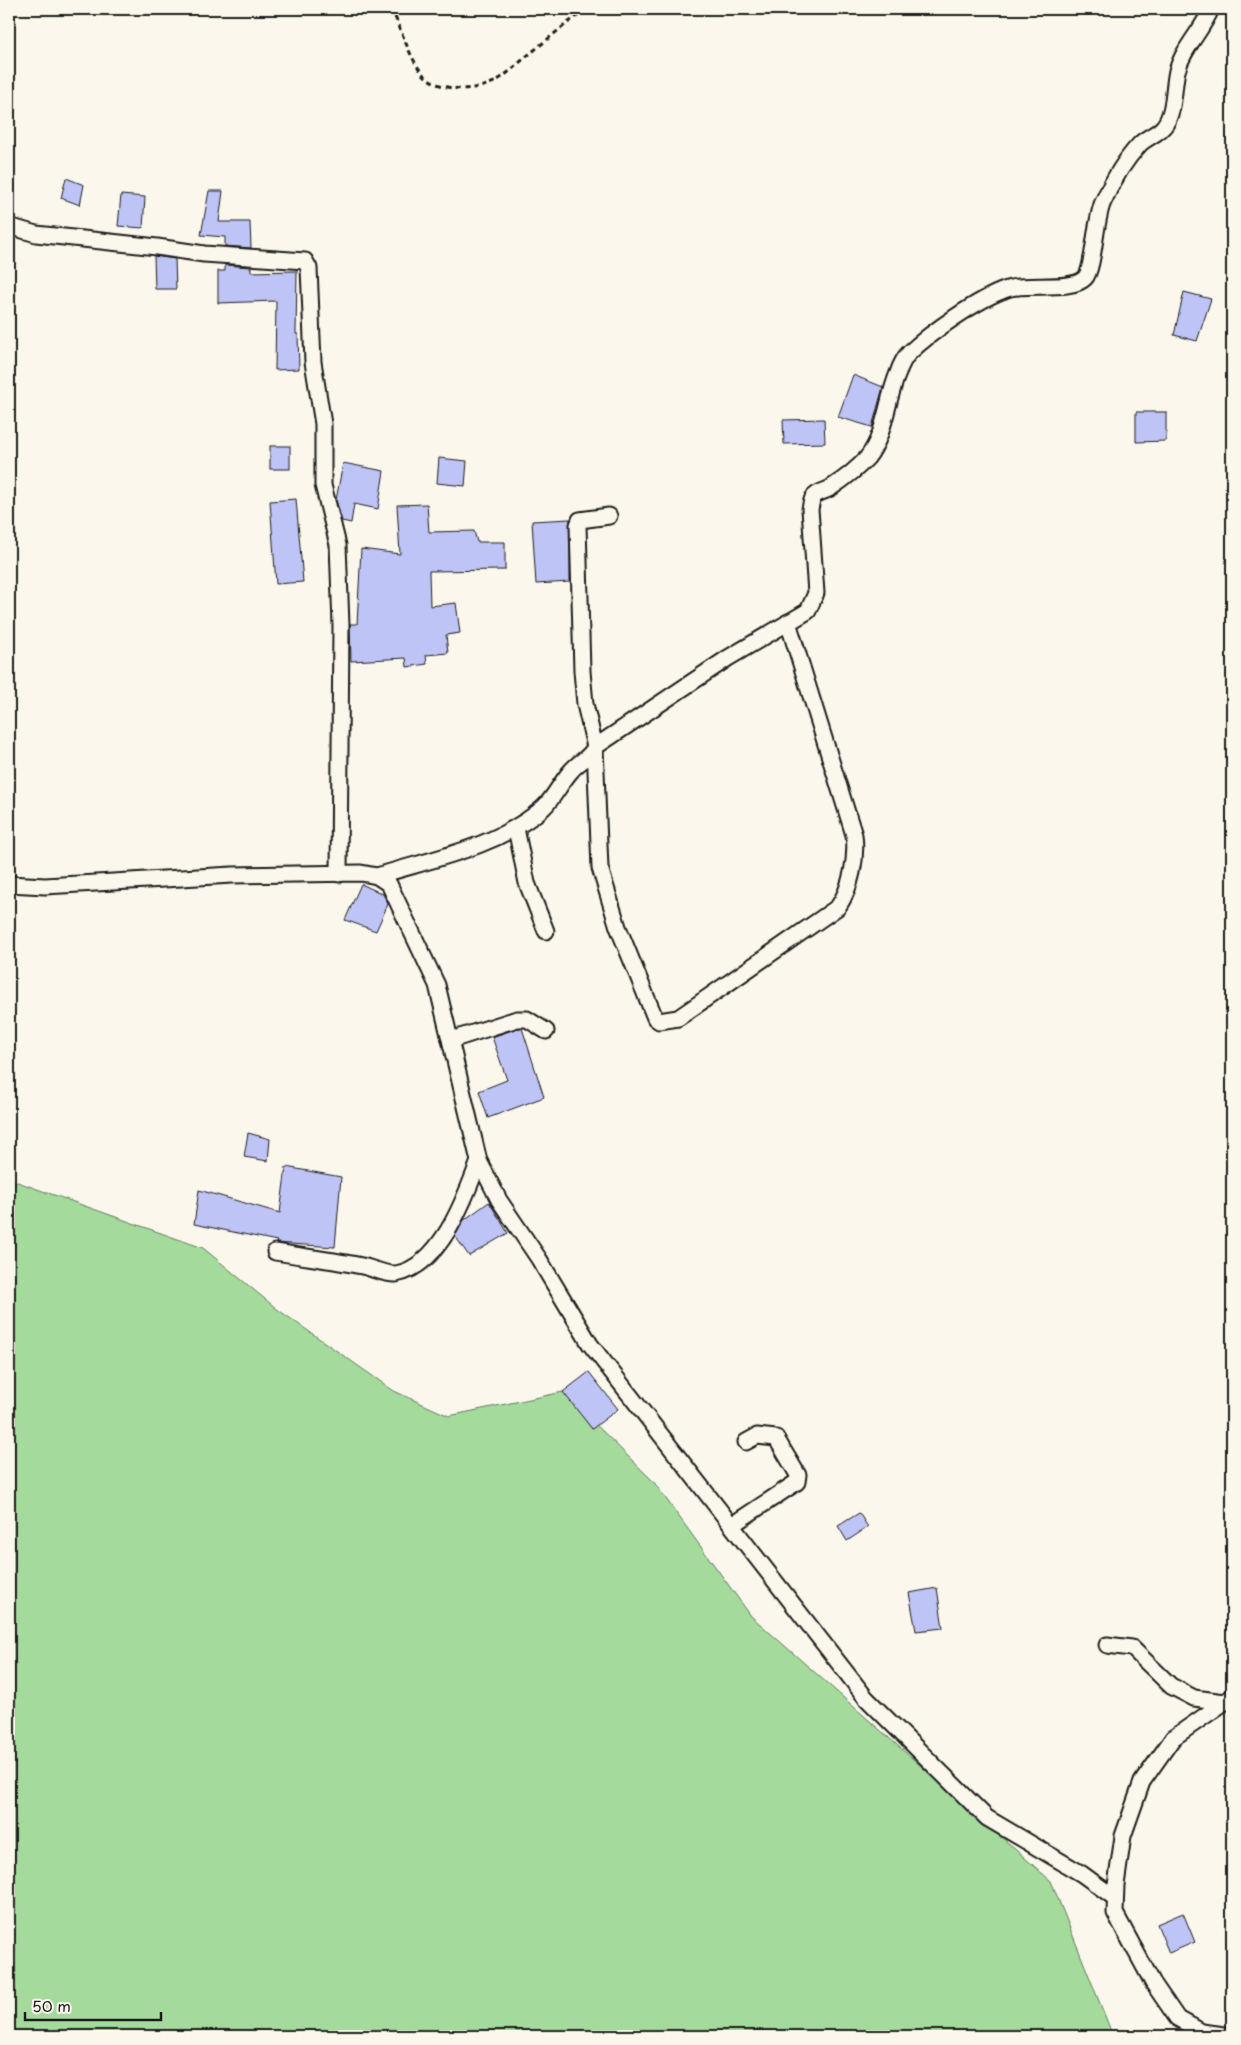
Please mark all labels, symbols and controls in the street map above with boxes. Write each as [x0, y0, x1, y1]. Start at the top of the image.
scale bar [25, 1990, 161, 2022]
text: 50 m [32, 1994, 71, 2017]

